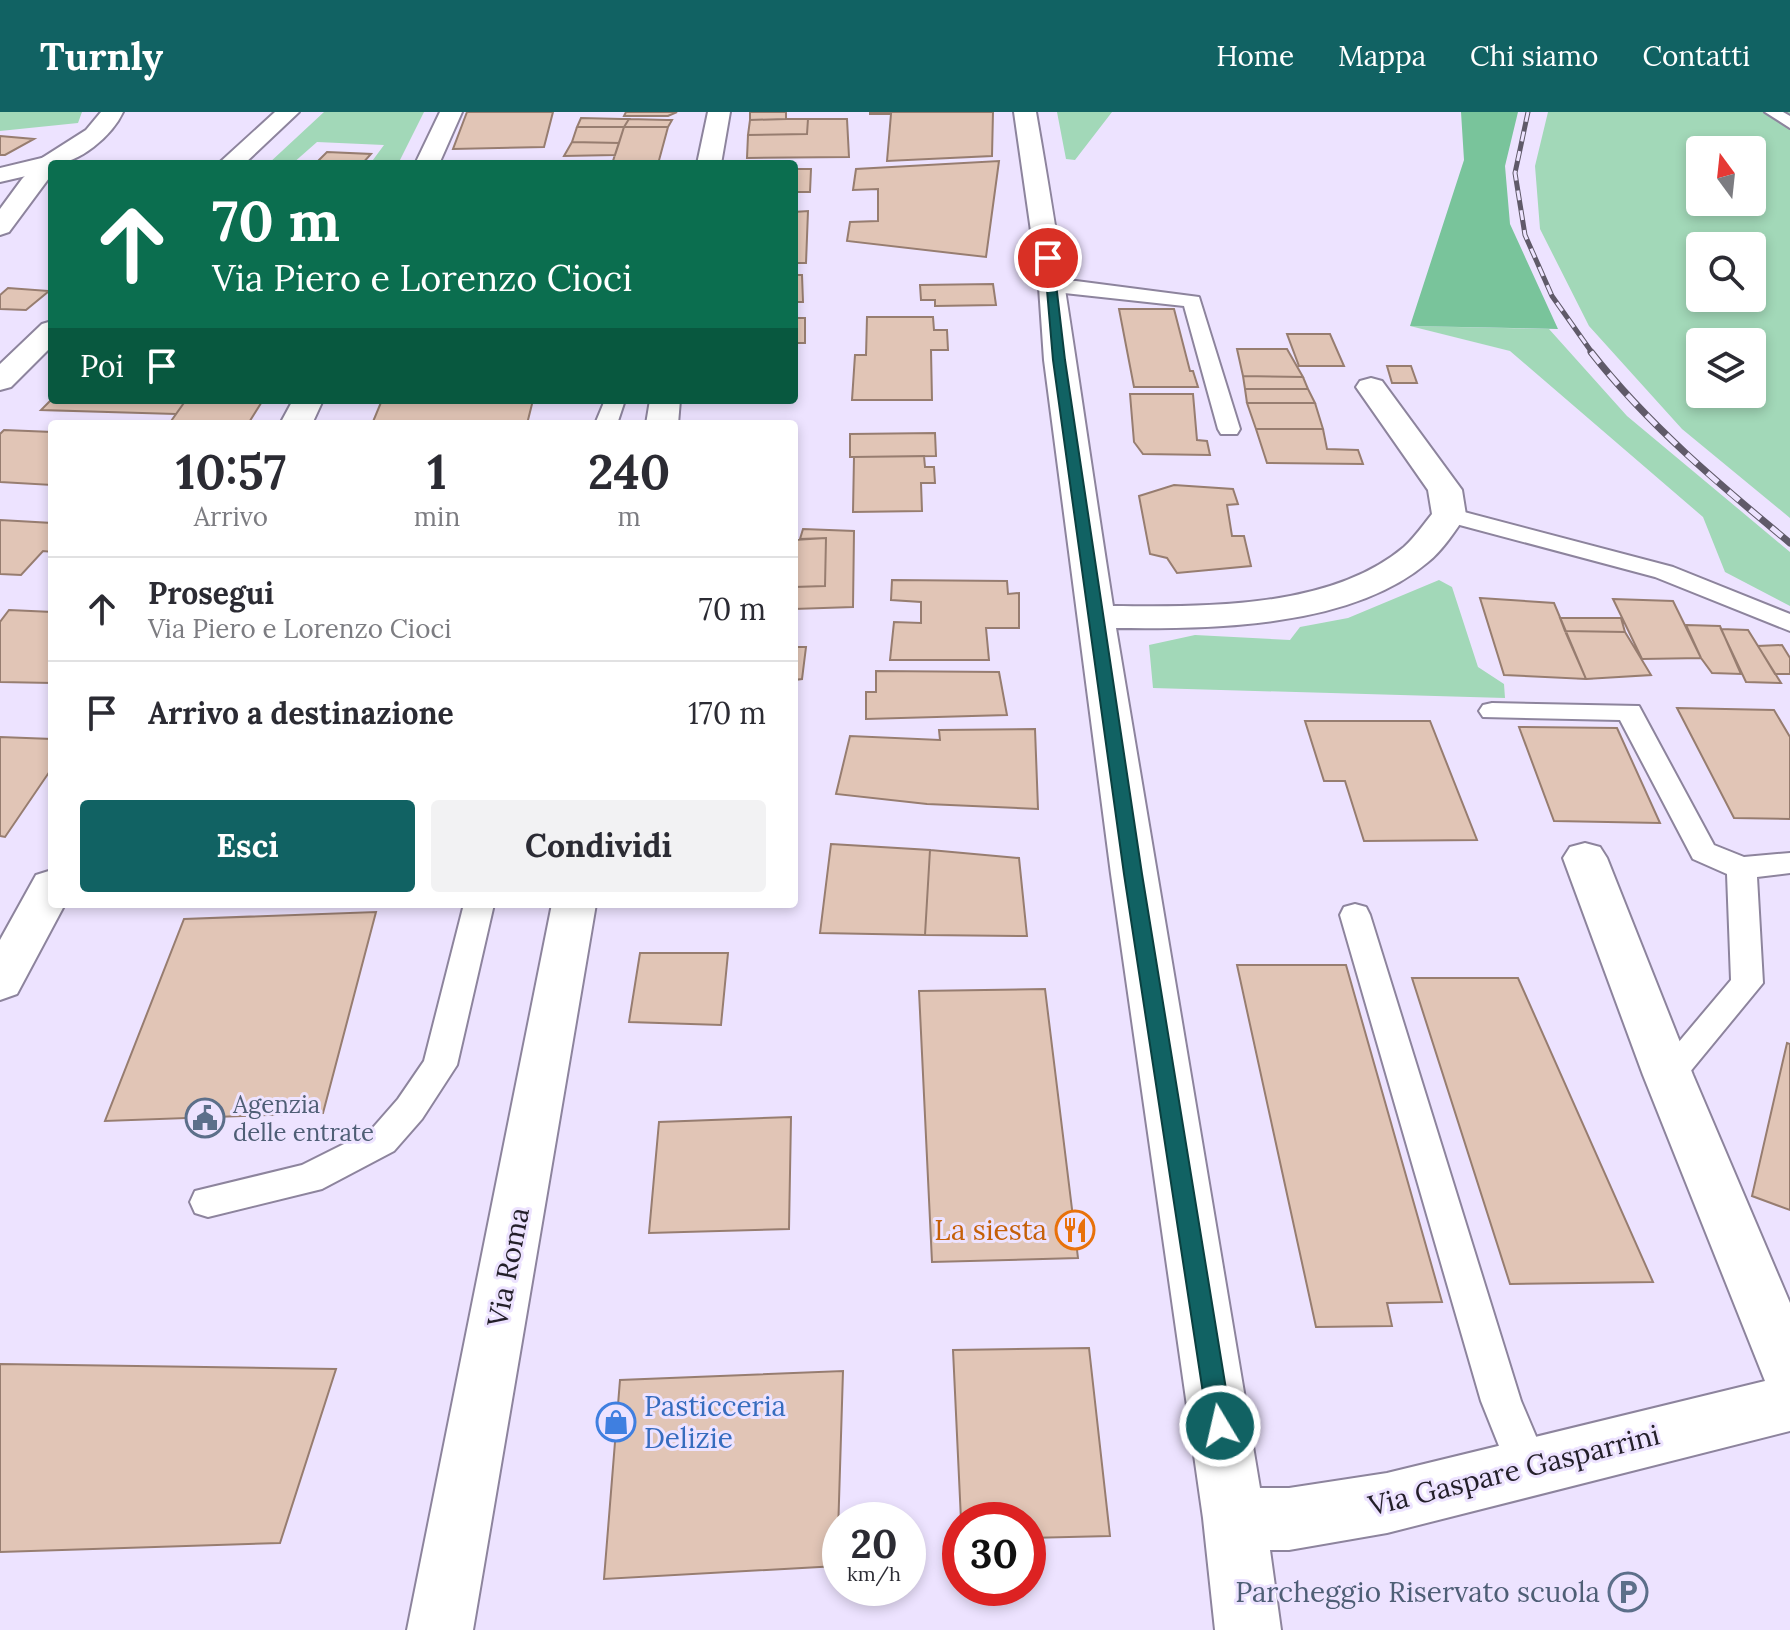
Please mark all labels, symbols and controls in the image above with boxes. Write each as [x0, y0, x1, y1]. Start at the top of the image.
text: Turnly [40, 32, 163, 80]
text: Home [1216, 38, 1294, 74]
text: Mappa [1338, 38, 1426, 74]
text: Chi siamo [1470, 38, 1598, 74]
text: Contatti [1642, 38, 1750, 74]
north arrow [1686, 136, 1766, 216]
map controls [1686, 136, 1766, 408]
text: 70 m [212, 185, 340, 256]
icon: ahead [80, 192, 184, 296]
pin [1014, 224, 1082, 292]
button: search [1686, 232, 1766, 312]
icon: arrive [1026, 236, 1070, 280]
text: Via Piero e Lorenzo Cioci [212, 255, 632, 301]
button: layers [1686, 328, 1766, 408]
icon: arrive [140, 344, 184, 388]
text: Poi [80, 347, 124, 385]
text: 10:57 [176, 441, 286, 502]
text: 1 [427, 441, 447, 502]
text: 240 [588, 441, 670, 502]
text: Arrivo [194, 500, 268, 533]
text: min [414, 500, 460, 533]
text: m [617, 500, 641, 533]
text: Prosegui [148, 574, 274, 612]
icon: ahead [80, 587, 124, 631]
text: 70 m [699, 590, 766, 628]
text: Via Piero e Lorenzo Cioci [148, 612, 452, 645]
icon: arrive [80, 691, 124, 735]
text: Arrivo a destinazione [148, 694, 454, 732]
text: 170 m [688, 694, 766, 732]
button: Esci [80, 800, 415, 892]
button: Condividi [431, 800, 766, 892]
place label: Agenzia delle entrate [232, 1089, 374, 1148]
public building icon: Agenzia delle entrate [184, 1097, 226, 1139]
street label: Via Roma [479, 1204, 537, 1331]
restaurant icon: La siesta [1054, 1209, 1096, 1251]
place label: La siesta [934, 1212, 1047, 1248]
position arrow [1178, 1384, 1262, 1468]
place label: Pasticceria Delizie [644, 1388, 786, 1456]
shop icon: Pasticceria Delizie [595, 1401, 637, 1443]
street label: Via Gaspare Gasparrini [1364, 1416, 1663, 1524]
speed limit sign: 30 [942, 1502, 1046, 1606]
text: 20 [851, 1518, 897, 1569]
text: km/h [847, 1561, 901, 1586]
parking icon: Parcheggio Riservato scuola [1607, 1571, 1649, 1613]
place label: Parcheggio Riservato scuola [1235, 1574, 1600, 1610]

